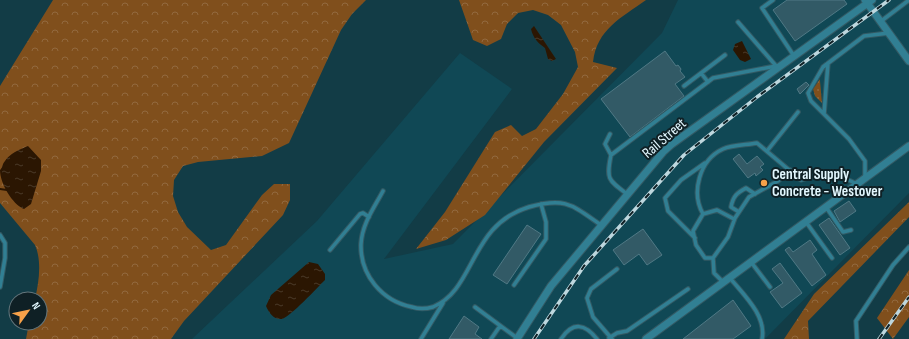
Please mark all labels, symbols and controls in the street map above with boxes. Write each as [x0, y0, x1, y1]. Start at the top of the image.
street label: Rail Street [638, 114, 691, 163]
place label: Central Supply Concrete - Westover [772, 165, 883, 201]
marker: Central Supply Concrete - Westover [759, 178, 769, 188]
north arrow [8, 291, 48, 331]
text: N [29, 300, 43, 312]

